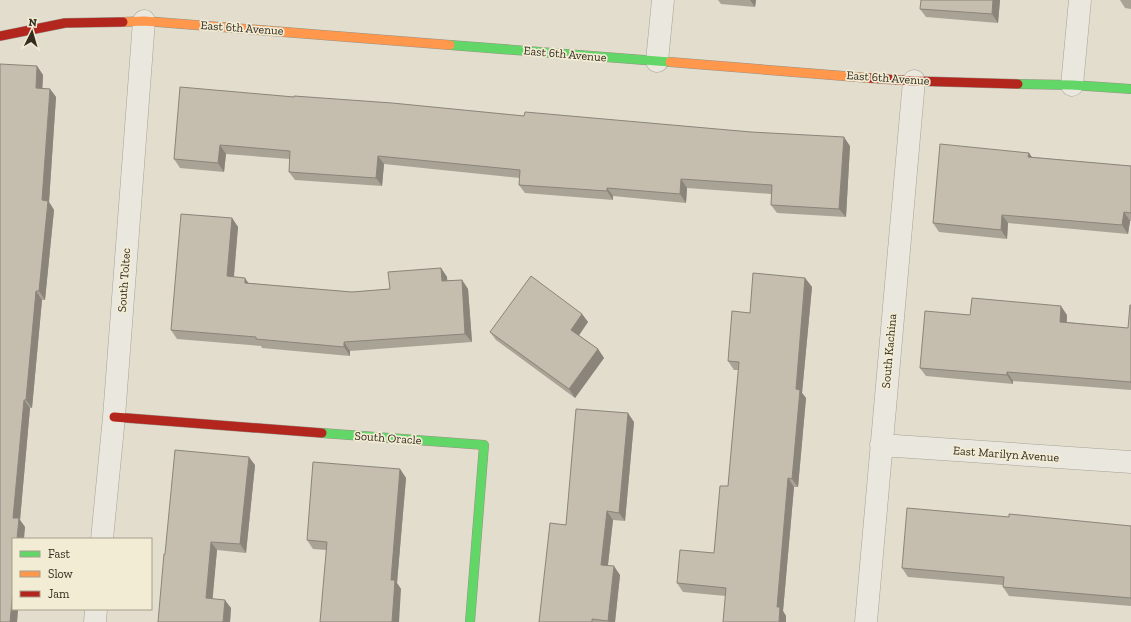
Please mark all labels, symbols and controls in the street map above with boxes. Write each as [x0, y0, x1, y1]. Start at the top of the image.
north arrow [12, 12, 52, 52]
text: N [28, 16, 38, 29]
street label: East 6th Avenue [200, 18, 284, 38]
street label: East 6th Avenue [523, 43, 607, 65]
street label: East 6th Avenue [846, 68, 930, 88]
street label: South Toltec [115, 247, 133, 313]
street label: South Kachina [879, 313, 899, 389]
street label: South Oracle [354, 429, 422, 447]
street label: East Marilyn Avenue [952, 443, 1060, 465]
legend [12, 538, 152, 610]
text: Fast [48, 547, 71, 561]
text: Slow [48, 567, 74, 581]
text: Jam [48, 587, 70, 601]

